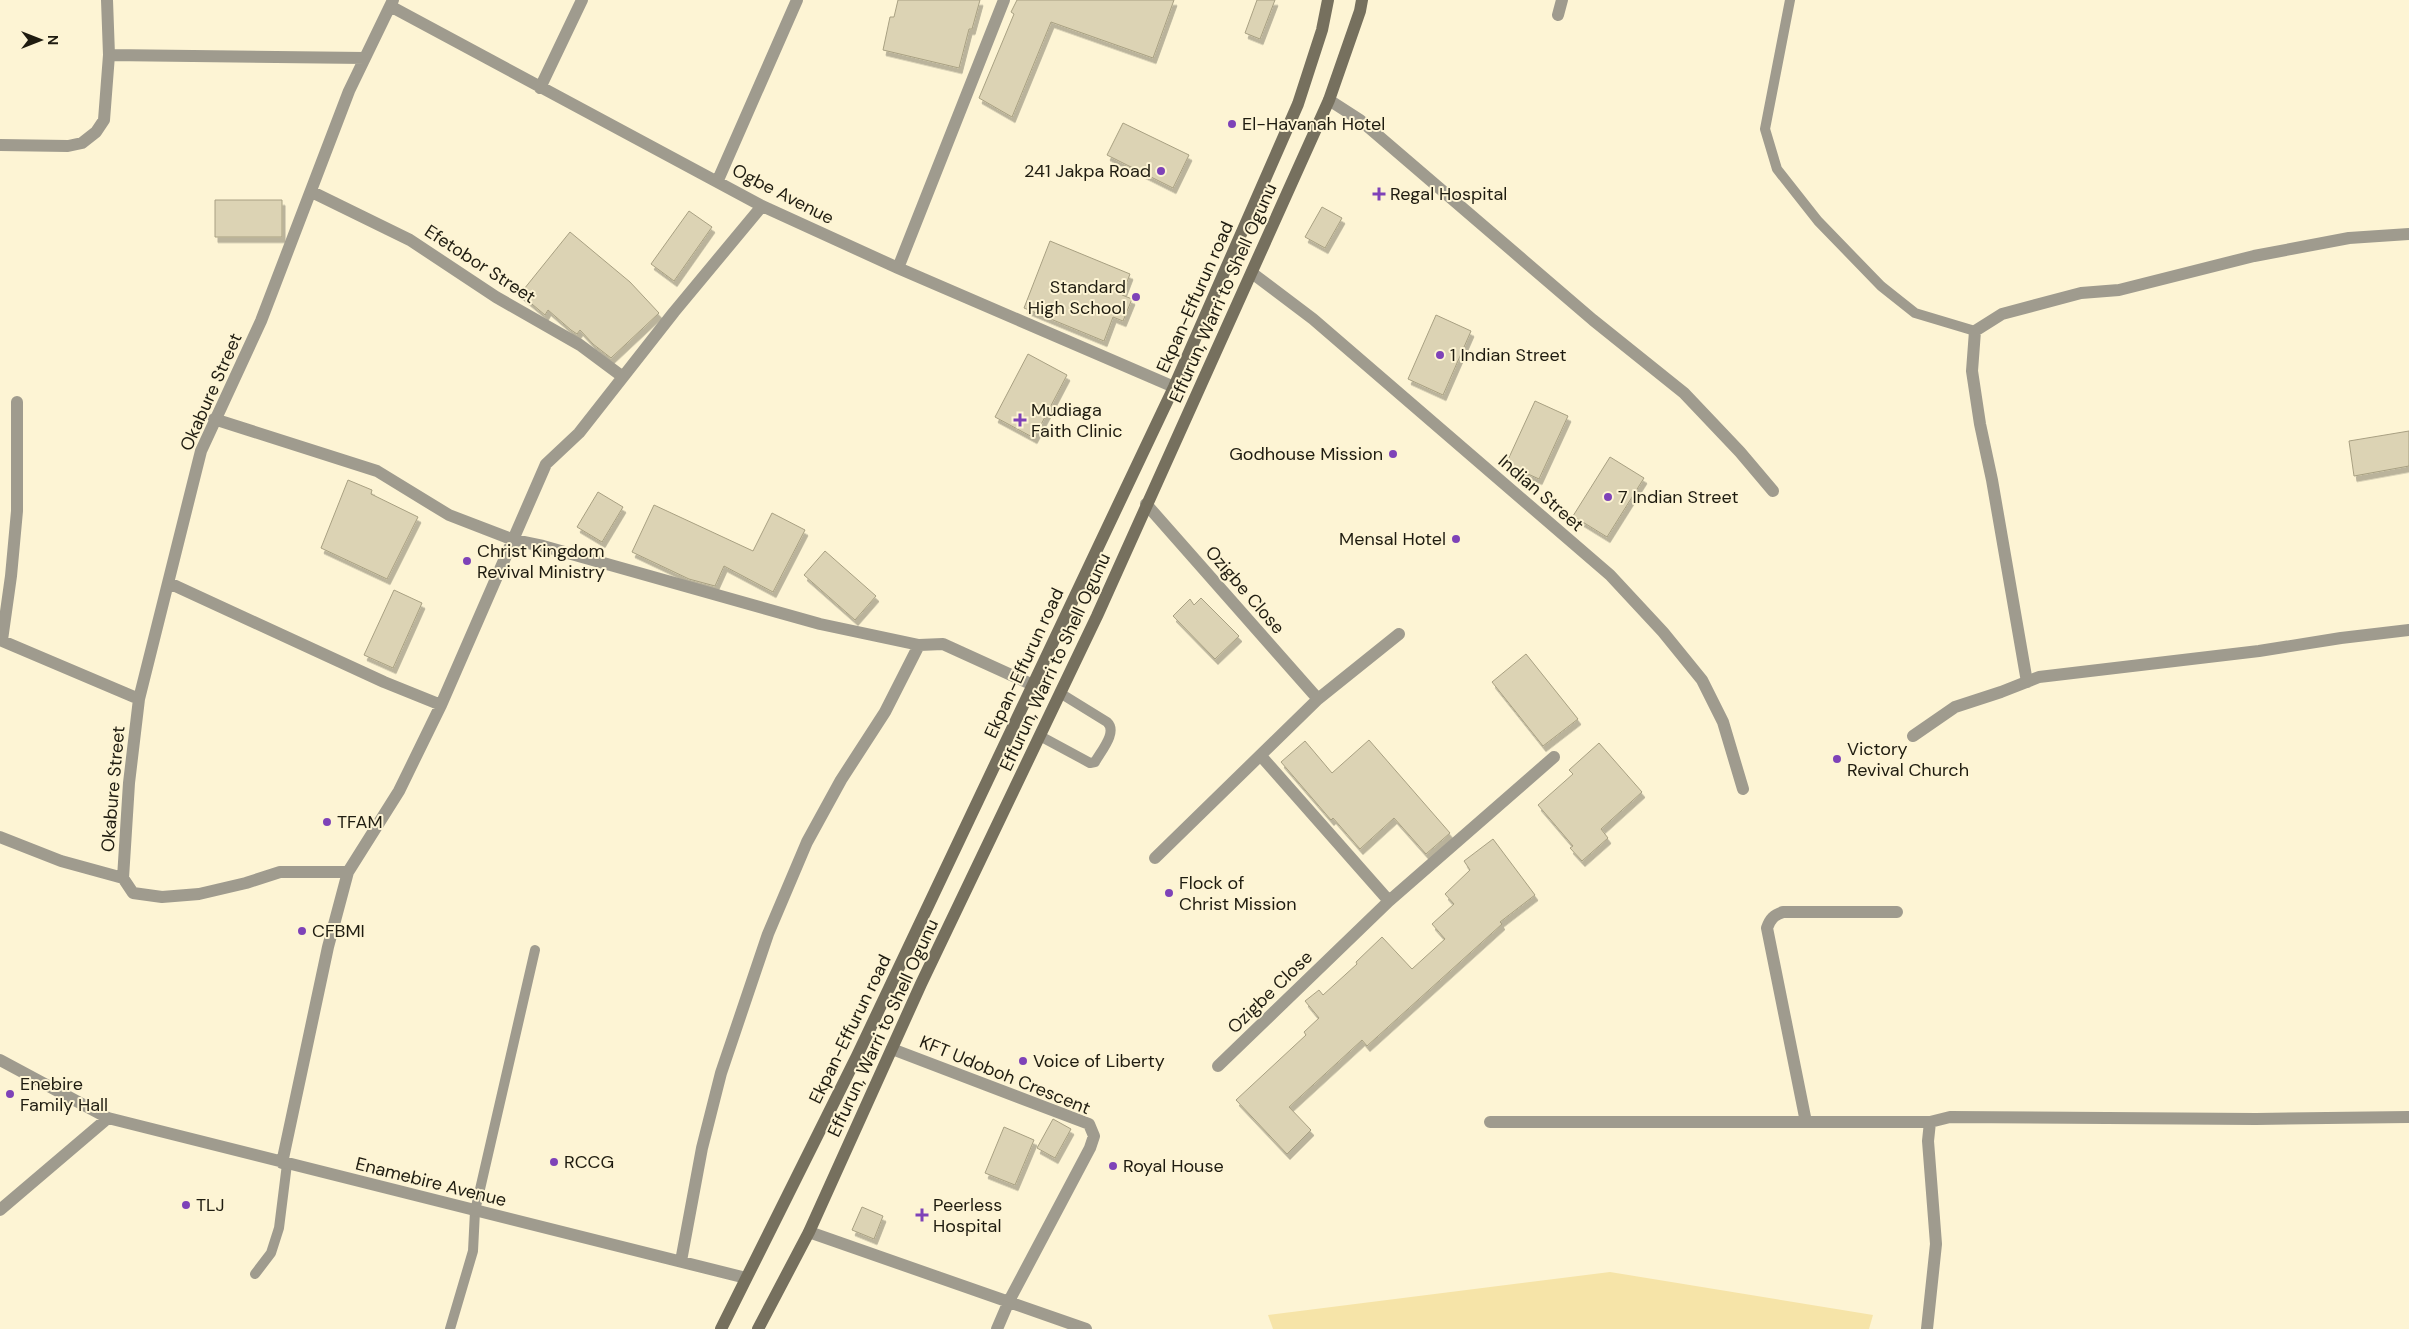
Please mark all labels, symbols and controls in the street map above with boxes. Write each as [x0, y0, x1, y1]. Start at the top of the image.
north arrow [15, 15, 65, 65]
text: N [44, 35, 62, 45]
place label: El-Havanah Hotel [1242, 112, 1385, 136]
marker: El-Havanah Hotel [1226, 118, 1238, 130]
street label: Ogbe Avenue [728, 158, 838, 230]
place label: 241 Jakpa Road [1024, 159, 1151, 183]
marker: 241 Jakpa Road [1155, 165, 1167, 177]
street label: Effurun, Warri to Shell Ogunu [1164, 179, 1282, 407]
place label: Regal Hospital [1390, 182, 1507, 206]
marker: Regal Hospital [1372, 187, 1386, 201]
street label: Ekpan-Effurun road [1151, 218, 1239, 376]
street label: Efetobor Street [420, 219, 540, 309]
place label: Standard High School [1028, 275, 1126, 320]
marker: Standard High School [1130, 291, 1142, 303]
street label: Okabure Street [174, 329, 248, 455]
place label: 1 Indian Street [1450, 343, 1566, 367]
marker: 1 Indian Street [1434, 349, 1446, 361]
place label: Mudiaga Faith Clinic [1031, 398, 1123, 443]
marker: Mudiaga Faith Clinic [1013, 413, 1027, 427]
place label: Godhouse Mission [1229, 442, 1383, 466]
marker: Godhouse Mission [1387, 448, 1399, 460]
street label: Indian Street [1493, 449, 1589, 537]
place label: 7 Indian Street [1618, 485, 1738, 509]
marker: 7 Indian Street [1602, 491, 1614, 503]
place label: Mensal Hotel [1339, 527, 1446, 551]
marker: Mensal Hotel [1450, 533, 1462, 545]
place label: Christ Kingdom Revival Ministry [477, 539, 605, 584]
street label: Ozigbe Close [1200, 541, 1290, 639]
street label: Effurun, Warri to Shell Ogunu [994, 549, 1116, 775]
marker: Christ Kingdom Revival Ministry [461, 555, 473, 567]
street label: Ekpan-Effurun road [979, 584, 1069, 742]
street label: Okabure Street [96, 725, 130, 853]
place label: Victory Revival Church [1847, 737, 1969, 782]
marker: Victory Revival Church [1831, 753, 1843, 765]
place label: TFAM [337, 810, 383, 834]
marker: TFAM [321, 816, 333, 828]
place label: Flock of Christ Mission [1179, 871, 1297, 916]
marker: Flock of Christ Mission [1163, 887, 1175, 899]
street label: Effurun, Warri to Shell Ogunu [822, 915, 944, 1141]
place label: CFBMI [312, 919, 365, 943]
marker: CFBMI [296, 925, 308, 937]
street label: Ozigbe Close [1222, 945, 1318, 1039]
street label: Ekpan-Effurun road [803, 950, 897, 1108]
street label: KFT Udoboh Crescent [916, 1030, 1094, 1120]
place label: Voice of Liberty [1033, 1049, 1165, 1073]
marker: Voice of Liberty [1017, 1055, 1029, 1067]
place label: Enebire Family Hall [20, 1072, 108, 1117]
marker: Enebire Family Hall [4, 1088, 16, 1100]
place label: RCCG [564, 1150, 614, 1174]
street label: Enamebire Avenue [353, 1152, 509, 1212]
place label: Royal House [1123, 1154, 1224, 1178]
marker: RCCG [548, 1156, 560, 1168]
marker: Royal House [1107, 1160, 1119, 1172]
place label: TLJ [196, 1193, 225, 1217]
place label: Peerless Hospital [933, 1193, 1002, 1238]
marker: TLJ [180, 1199, 192, 1211]
marker: Peerless Hospital [915, 1208, 929, 1222]

